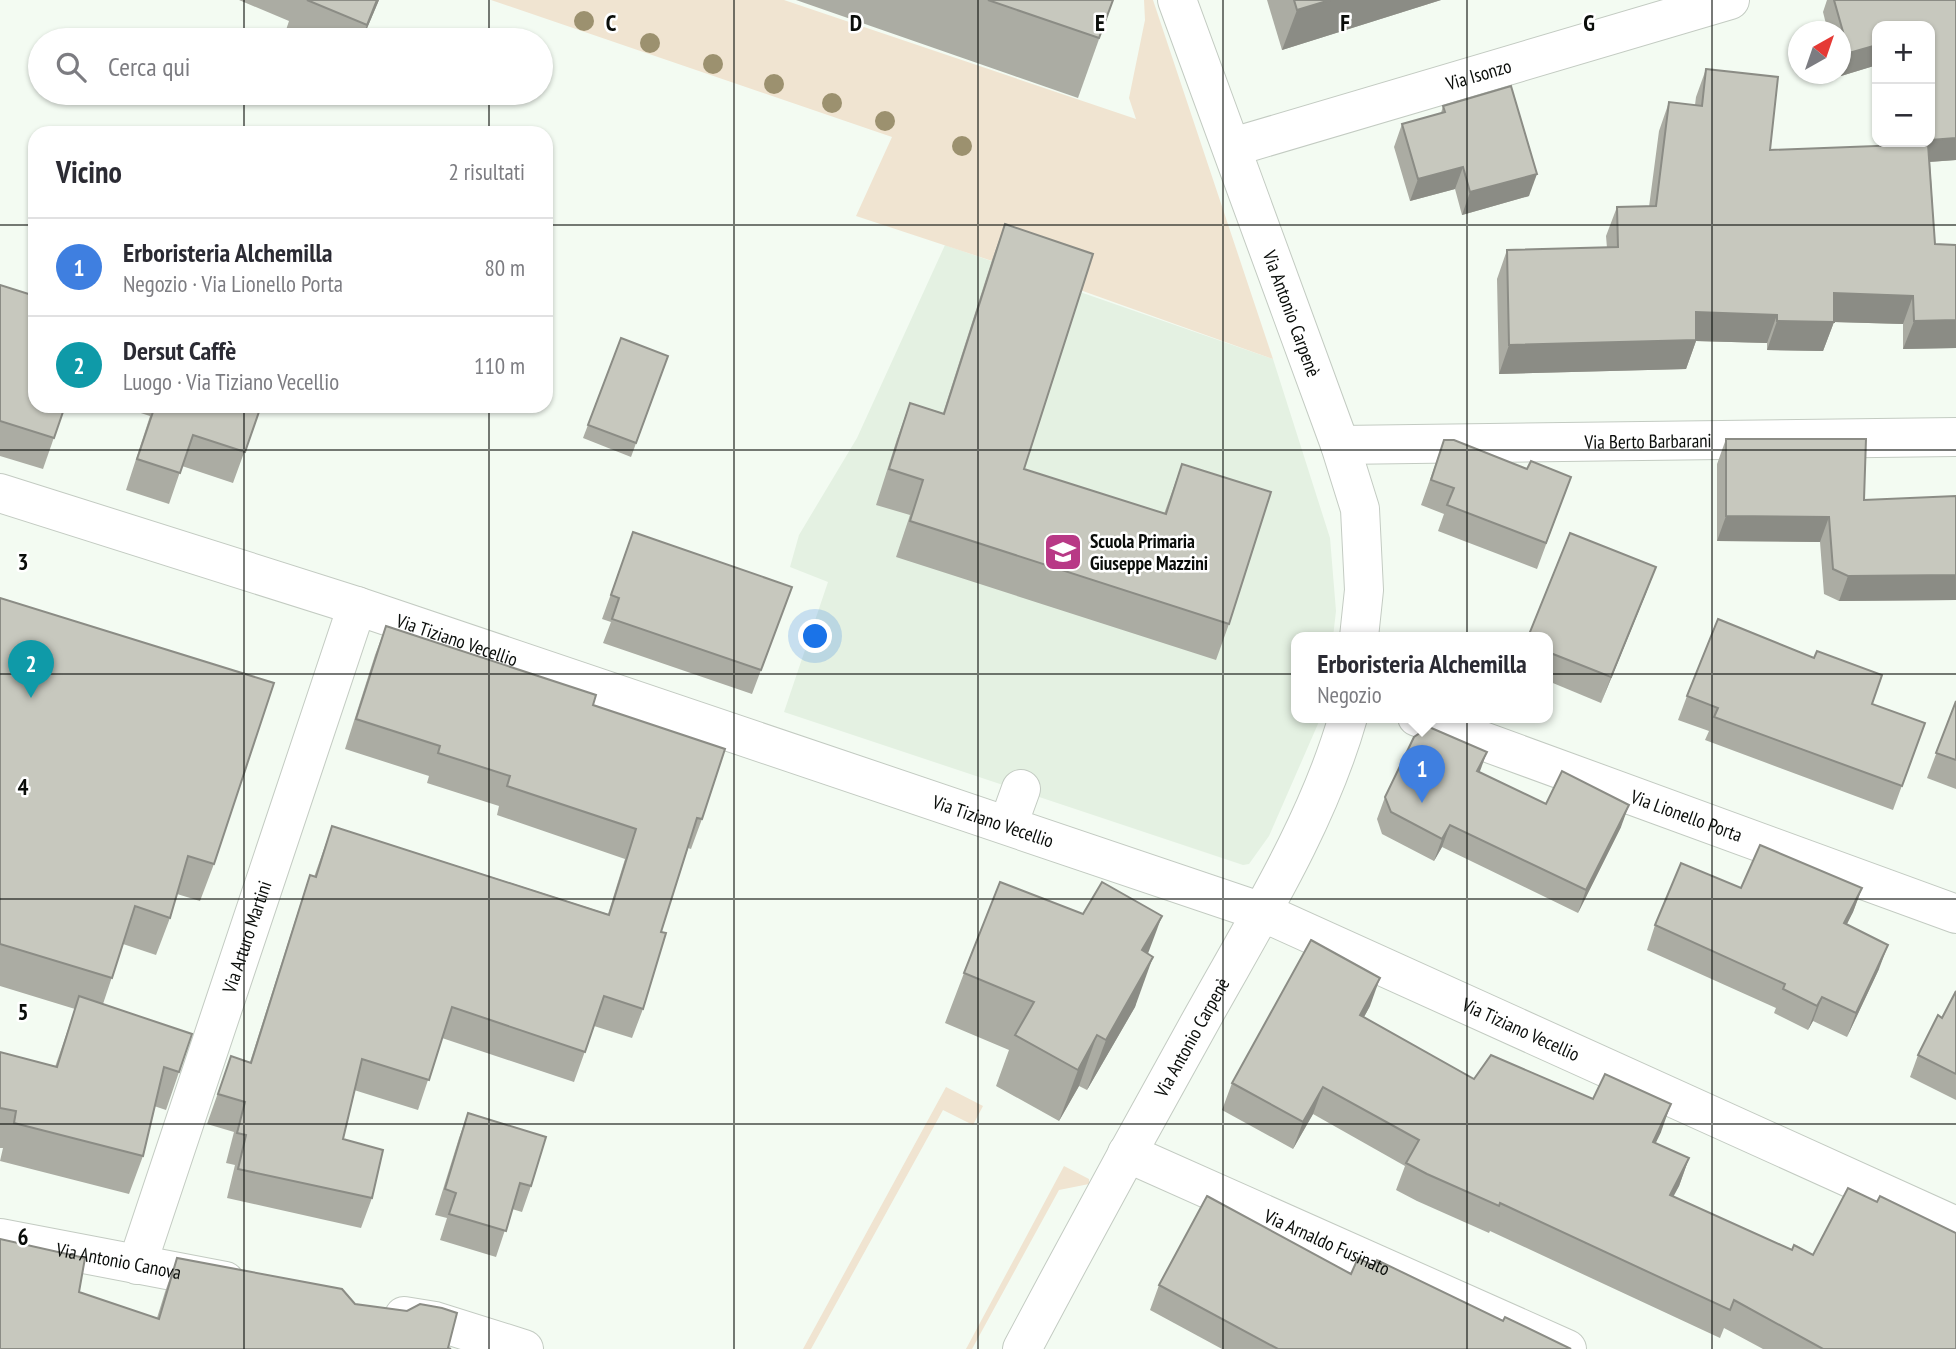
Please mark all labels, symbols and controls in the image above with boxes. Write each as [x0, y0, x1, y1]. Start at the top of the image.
text: C [606, 8, 617, 37]
text: D [850, 8, 862, 37]
text: E [1095, 8, 1105, 37]
text: F [1340, 8, 1350, 37]
text: G [1583, 8, 1595, 37]
north arrow [1788, 21, 1851, 84]
map controls [1872, 21, 1935, 147]
button: + [1872, 21, 1935, 84]
search box [28, 28, 553, 105]
icon: search [52, 48, 90, 86]
text: Cerca qui [108, 50, 190, 83]
street label: Via Isonzo [1442, 53, 1514, 96]
button: − [1872, 84, 1935, 147]
text: Vicino [56, 152, 122, 191]
text: 2 risultati [449, 157, 525, 186]
text: Erboristeria Alchemilla [123, 236, 333, 269]
street label: Via Antonio Carpenè [1257, 246, 1326, 380]
text: 1 [74, 253, 85, 282]
text: 80 m [484, 253, 525, 282]
text: Negozio · Via Lionello Porta [123, 269, 343, 298]
text: Dersut Caffè [123, 334, 236, 367]
text: 2 [74, 351, 85, 380]
text: 110 m [474, 351, 525, 380]
text: Luogo · Via Tiziano Vecellio [123, 367, 339, 396]
street label: Via Berto Barbarani [1583, 428, 1712, 454]
place label: Scuola Primaria Giuseppe Mazzini [1090, 529, 1208, 575]
school or university icon: Scuola Primaria Giuseppe Mazzini [1042, 531, 1084, 573]
text: 3 [18, 547, 29, 576]
street label: Via Tiziano Vecellio [392, 608, 521, 671]
your location [798, 619, 832, 653]
popup [1291, 632, 1553, 723]
pin: 2 [8, 640, 54, 698]
text: Erboristeria Alchemilla [1317, 647, 1527, 680]
text: Negozio [1317, 680, 1382, 709]
pin: 1 [1399, 745, 1445, 803]
text: 4 [18, 772, 29, 801]
street label: Via Lionello Porta [1627, 784, 1746, 847]
street label: Via Tiziano Vecellio [928, 789, 1057, 853]
street label: Via Arturo Martini [216, 878, 276, 997]
street label: Via Antonio Carpenè [1148, 973, 1235, 1102]
street label: Via Tiziano Vecellio [1457, 992, 1584, 1066]
text: 5 [18, 997, 29, 1026]
street label: Via Arnaldo Fusinato [1260, 1203, 1394, 1281]
text: 6 [18, 1222, 29, 1251]
street label: Via Antonio Canova [53, 1237, 183, 1284]

